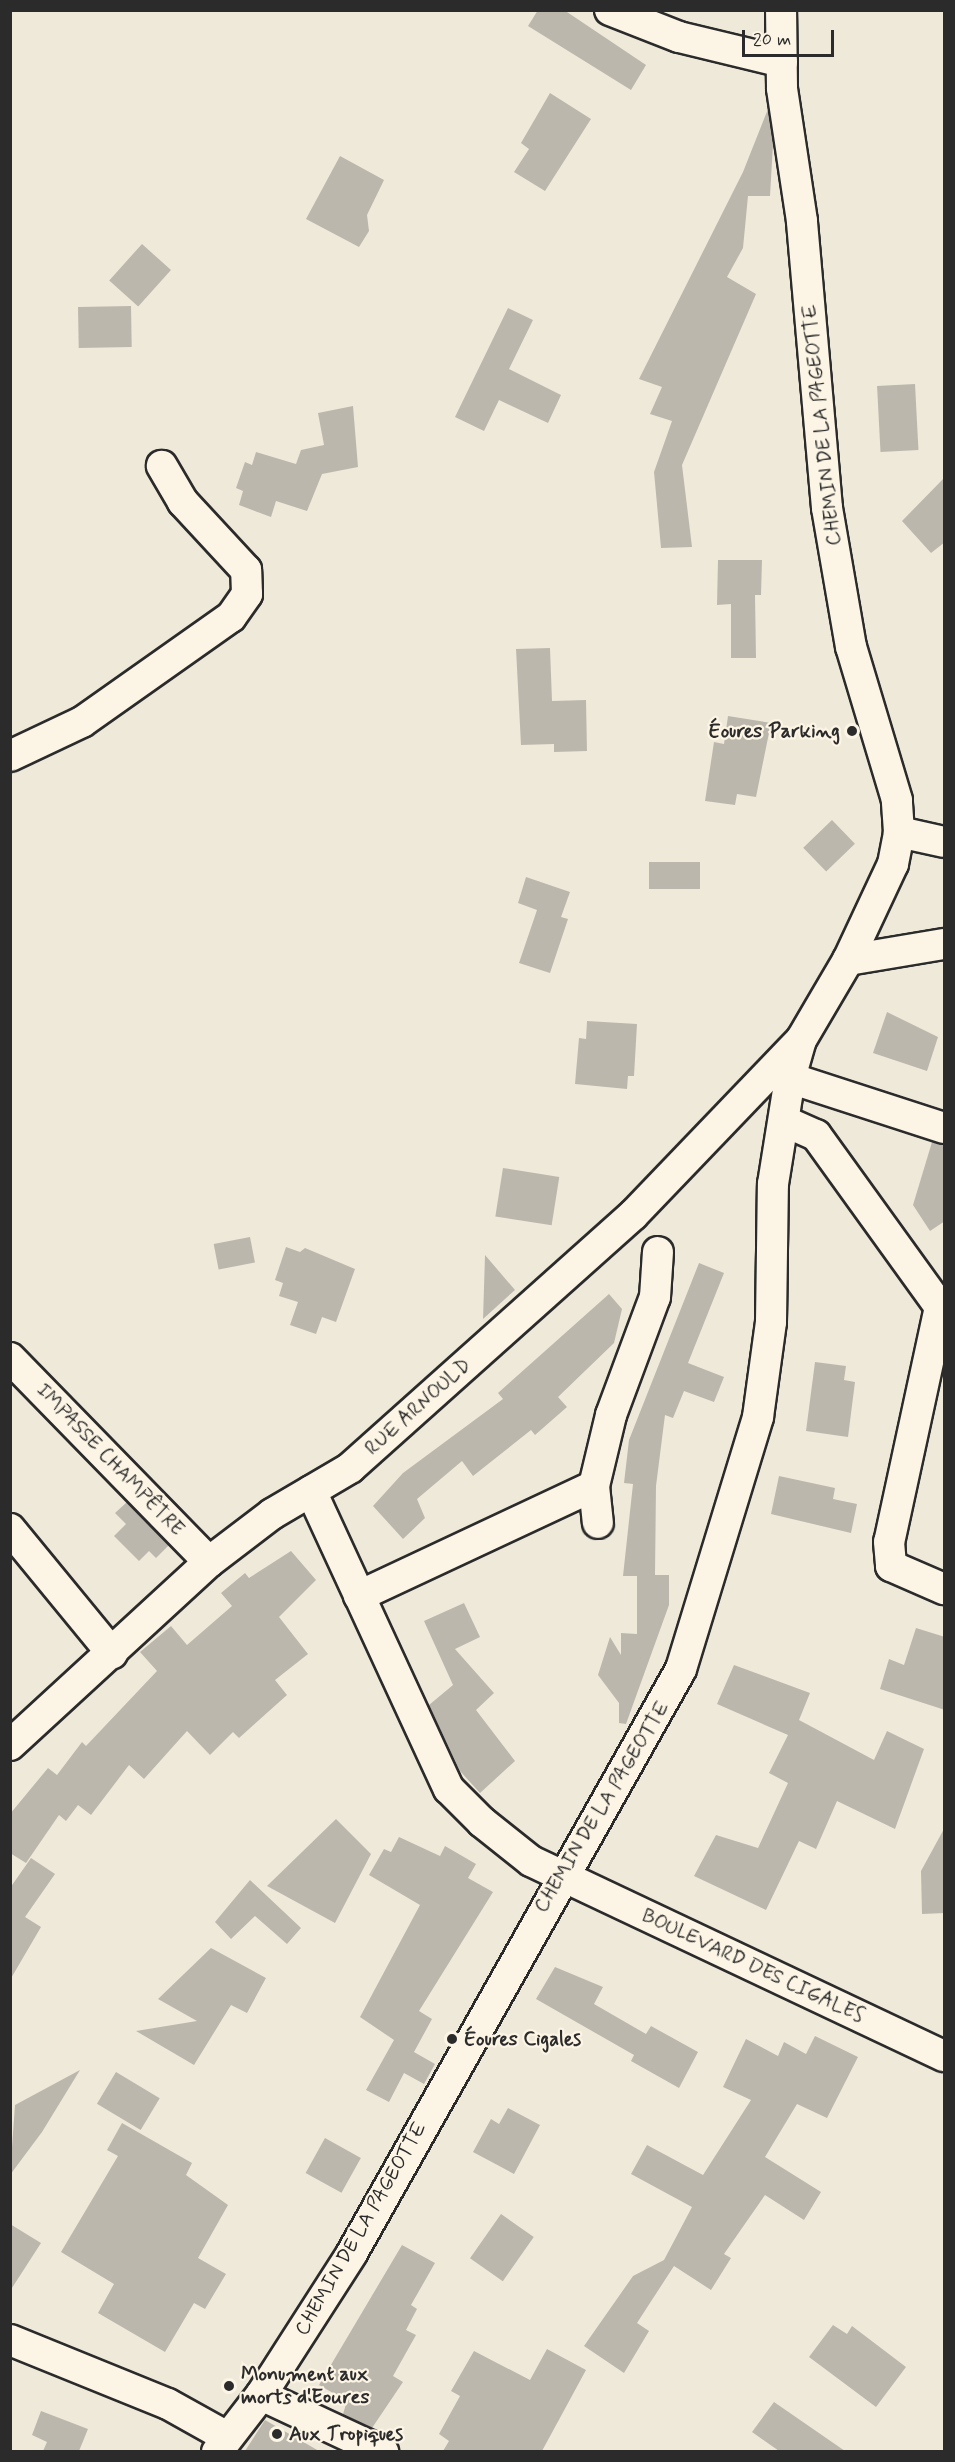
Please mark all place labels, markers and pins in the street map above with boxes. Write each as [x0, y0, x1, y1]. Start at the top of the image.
place label: Éoures Parking [717, 719, 840, 743]
marker: Éoures Parking [845, 724, 859, 738]
place label: Éoures Cigales [464, 2027, 583, 2051]
marker: Éoures Cigales [445, 2032, 459, 2046]
place label: Monument aux morts d'Eoures [241, 2362, 368, 2409]
marker: Monument aux morts d'Eoures [222, 2379, 236, 2393]
place label: Aux Tropiques [289, 2422, 401, 2446]
marker: Aux Tropiques [270, 2427, 284, 2441]

